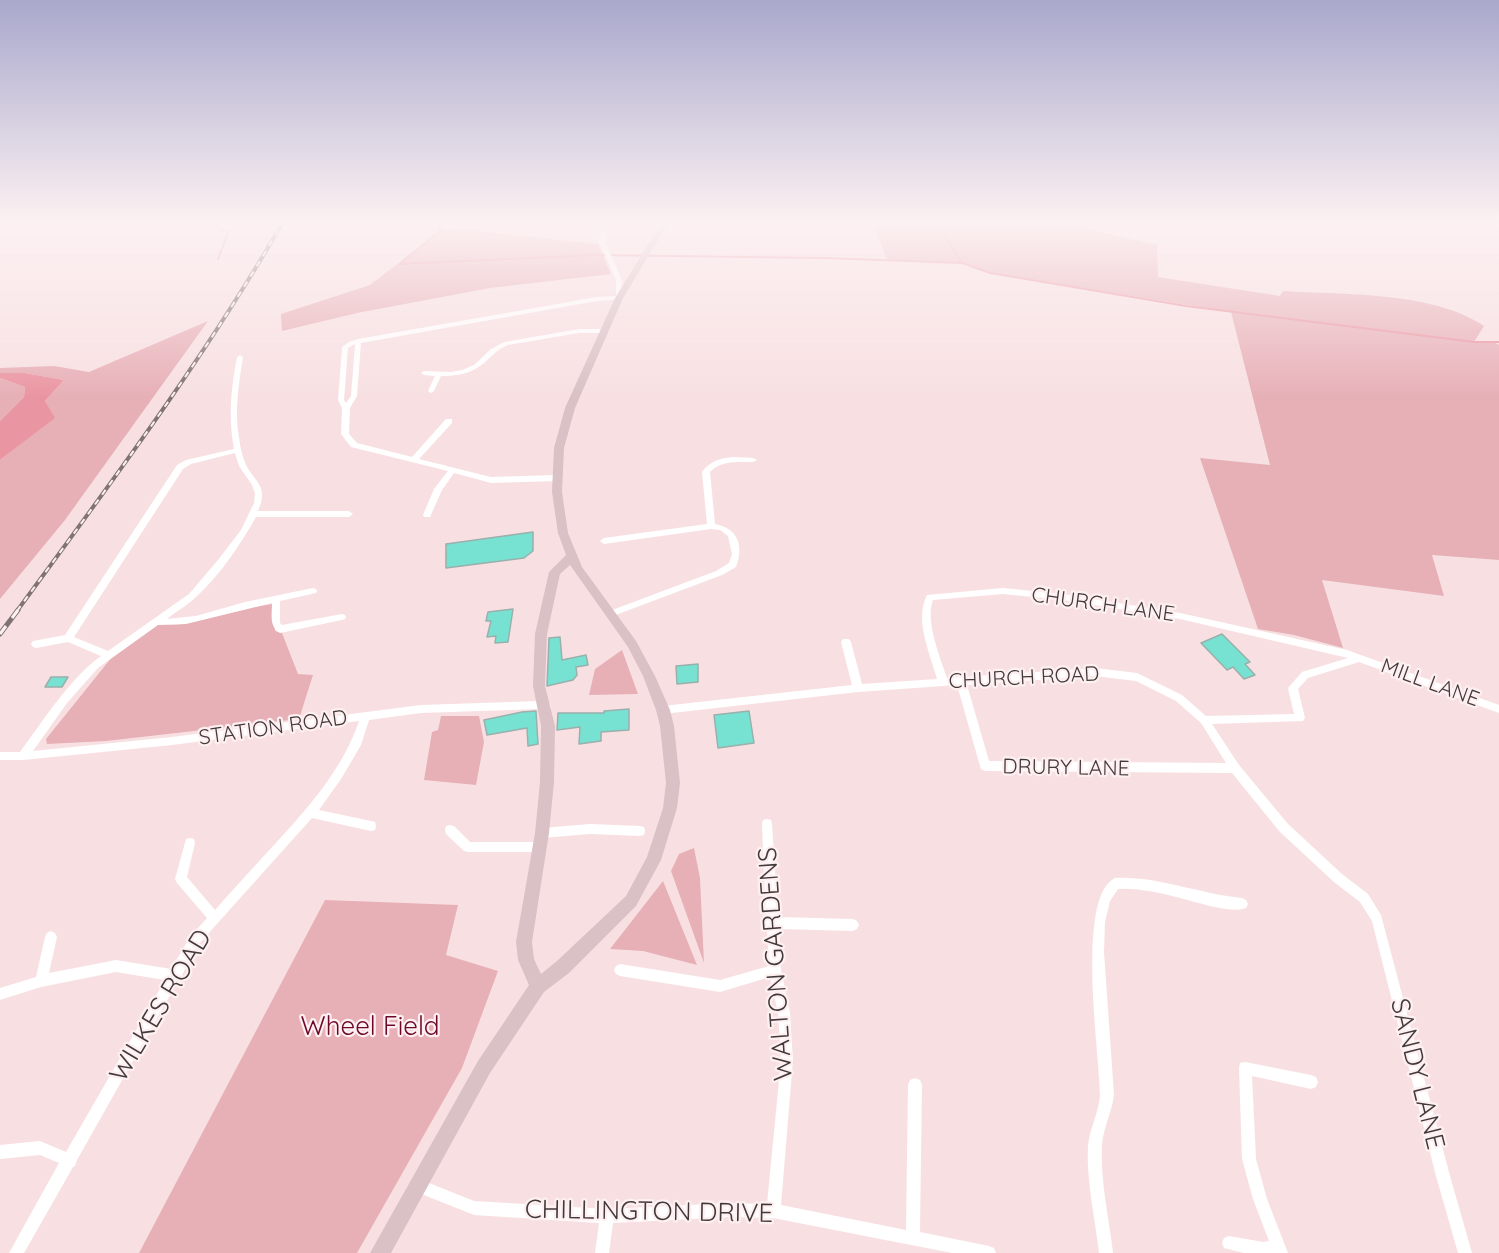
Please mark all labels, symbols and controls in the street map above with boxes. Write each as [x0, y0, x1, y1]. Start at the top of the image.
street label: CHURCH LANE [1030, 582, 1176, 628]
street label: MILL LANE [1377, 654, 1483, 712]
street label: CHURCH ROAD [948, 661, 1100, 695]
street label: STATION ROAD [197, 705, 349, 751]
street label: DRURY LANE [1002, 754, 1130, 782]
street label: WALTON GARDENS [752, 846, 800, 1082]
street label: WILKES ROAD [103, 924, 219, 1088]
street label: SANDY LANE [1383, 995, 1451, 1153]
park label: Wheel Field [301, 1011, 439, 1043]
street label: CHILLINGTON DRIVE [524, 1194, 774, 1230]

